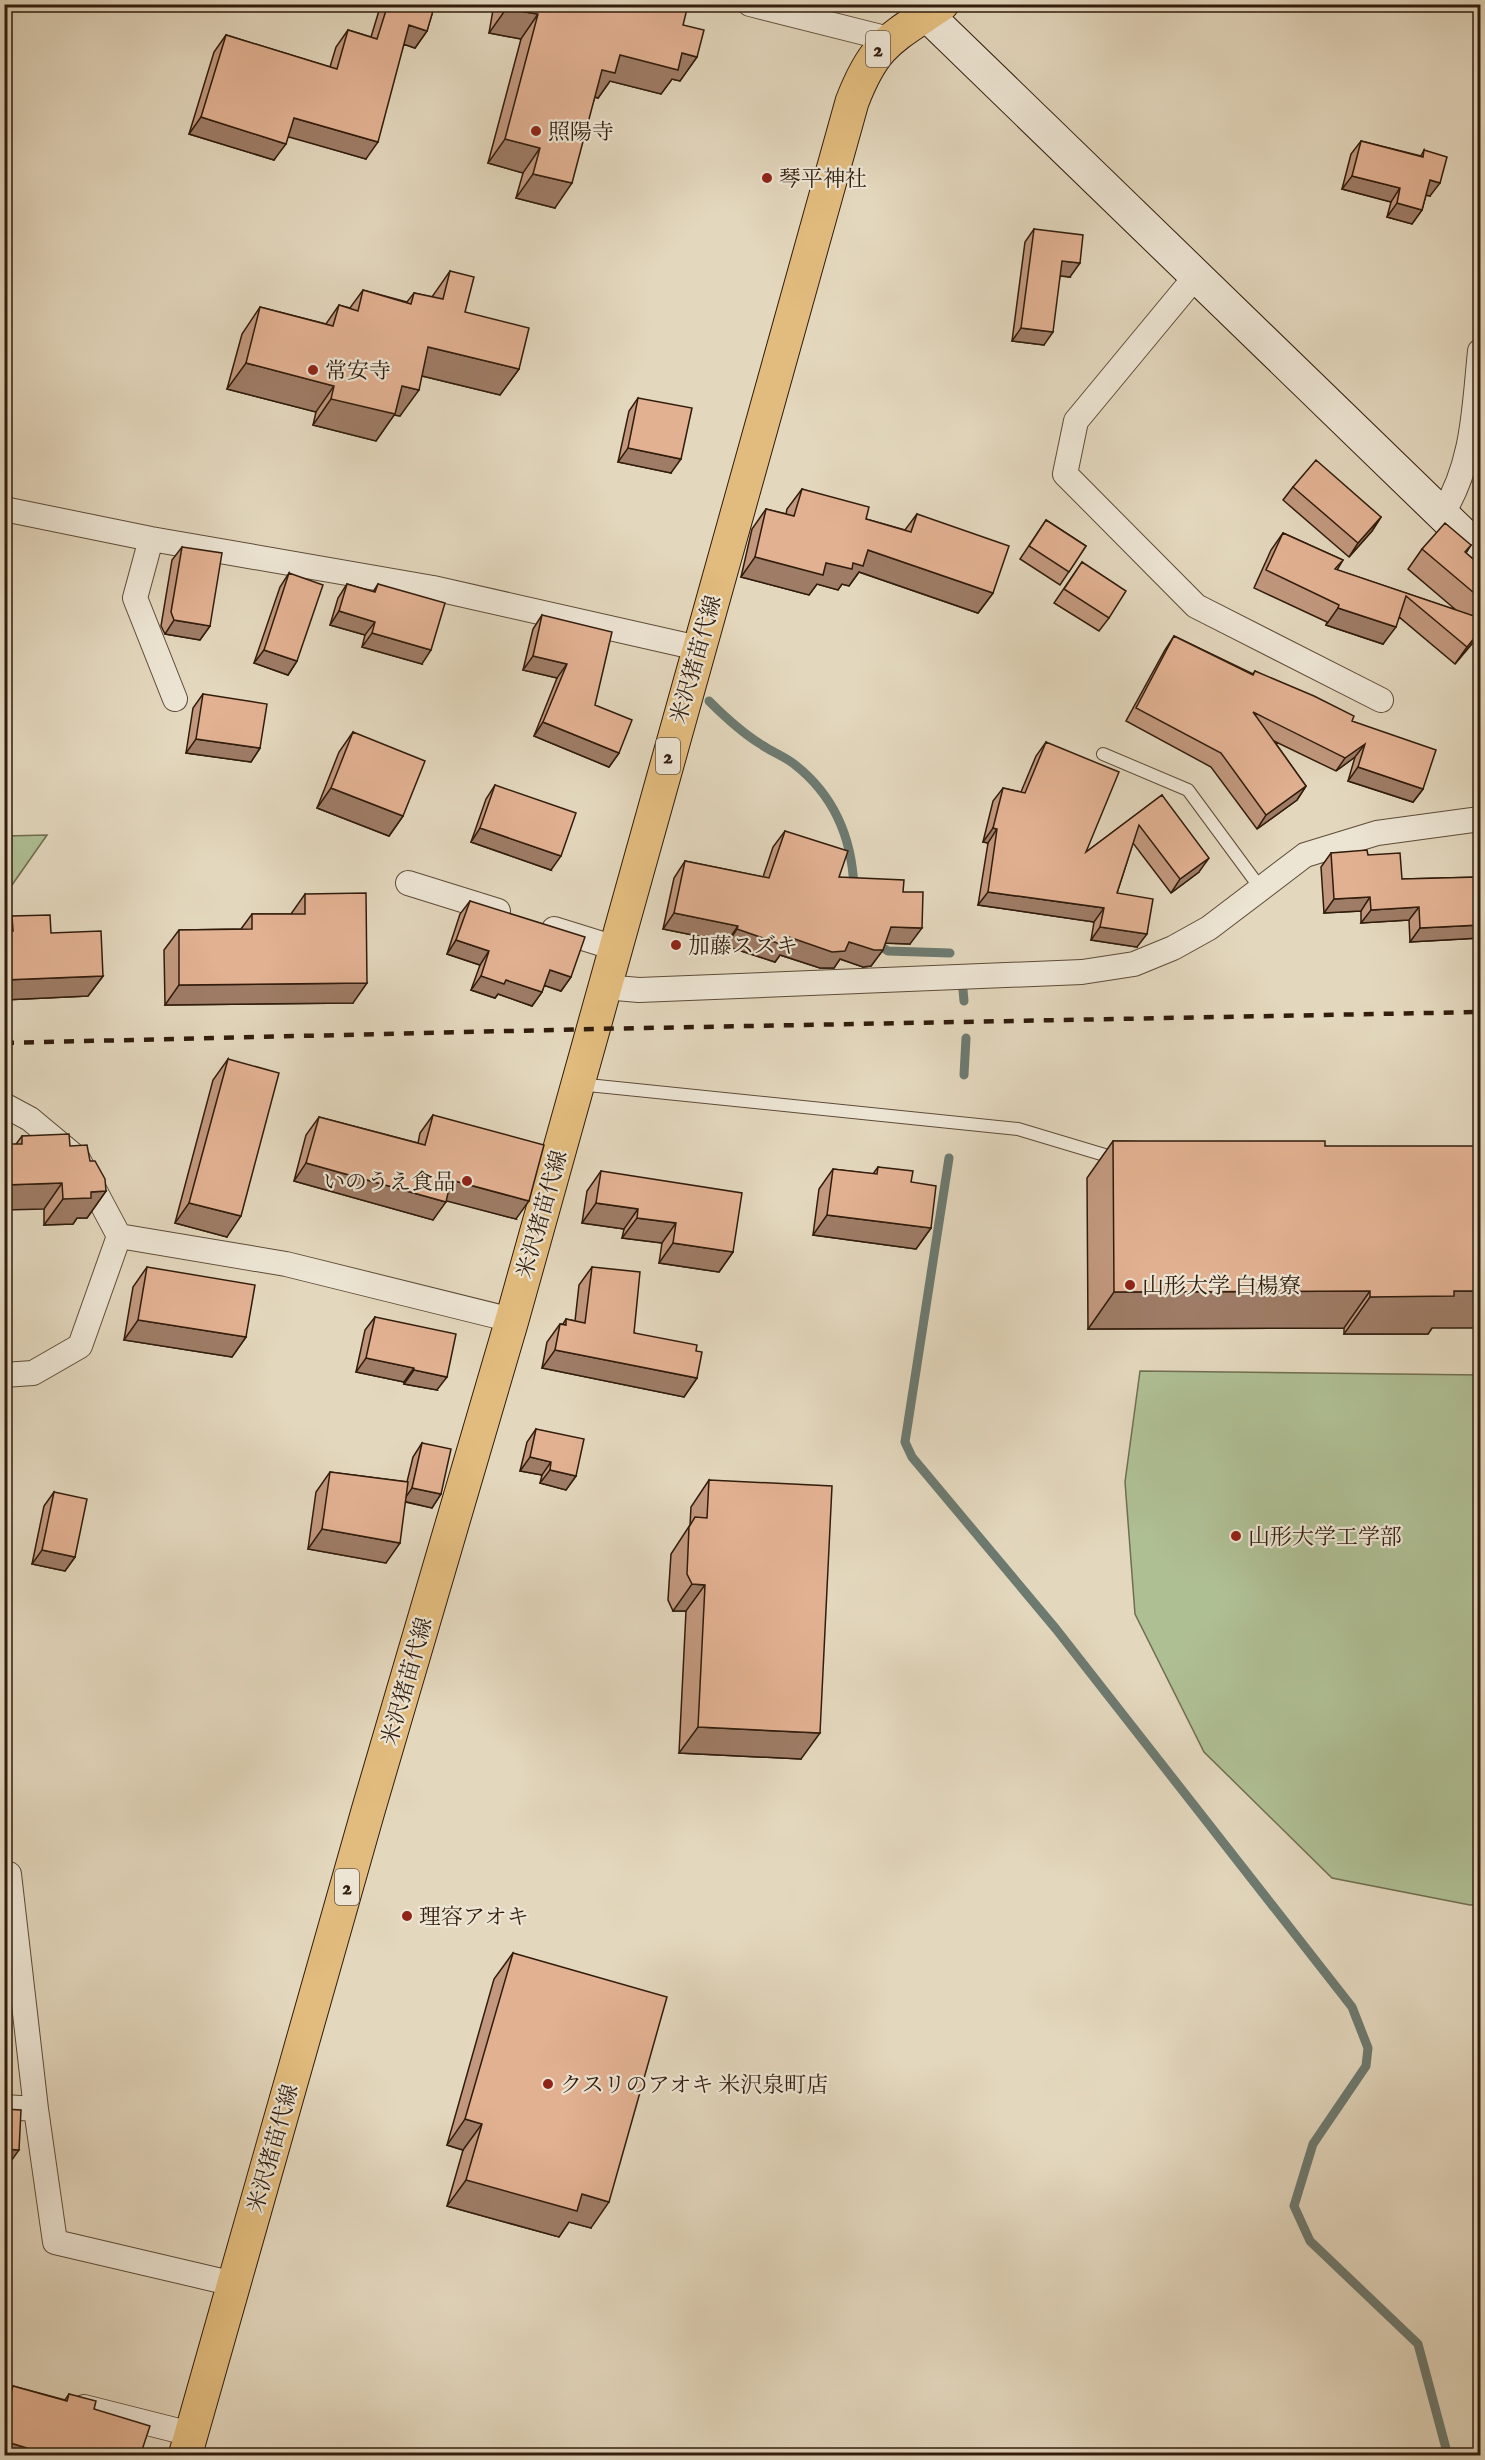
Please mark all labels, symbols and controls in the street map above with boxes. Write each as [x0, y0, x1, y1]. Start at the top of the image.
road number: 2 [866, 31, 890, 67]
place label: 照陽寺 [548, 119, 614, 147]
marker: 照陽寺 [529, 124, 543, 138]
place label: 琴平神社 [779, 166, 867, 194]
marker: 琴平神社 [760, 171, 774, 185]
place label: 常安寺 [325, 358, 391, 386]
marker: 常安寺 [306, 363, 320, 377]
street label: 米沢猪苗代線 [665, 592, 729, 727]
road number: 2 [656, 738, 680, 774]
place label: 加藤スズキ [688, 933, 798, 961]
marker: 加藤スズキ [669, 938, 683, 952]
street label: 米沢猪苗代線 [511, 1147, 575, 1282]
place label: いのうえ食品 [323, 1169, 455, 1197]
marker: いのうえ食品 [460, 1174, 474, 1188]
place label: 山形大学 白楊寮 [1142, 1273, 1301, 1301]
marker: 山形大学 白楊寮 [1123, 1278, 1137, 1292]
place label: 山形大学工学部 [1248, 1524, 1402, 1552]
marker: 山形大学工学部 [1229, 1529, 1243, 1543]
street label: 米沢猪苗代線 [376, 1614, 440, 1749]
road number: 2 [335, 1869, 359, 1905]
place label: 理容アオキ [419, 1904, 529, 1932]
marker: 理容アオキ [400, 1909, 414, 1923]
place label: クスリのアオキ 米沢泉町店 [560, 2072, 828, 2100]
marker: クスリのアオキ 米沢泉町店 [541, 2077, 555, 2091]
street label: 米沢猪苗代線 [242, 2081, 306, 2216]

